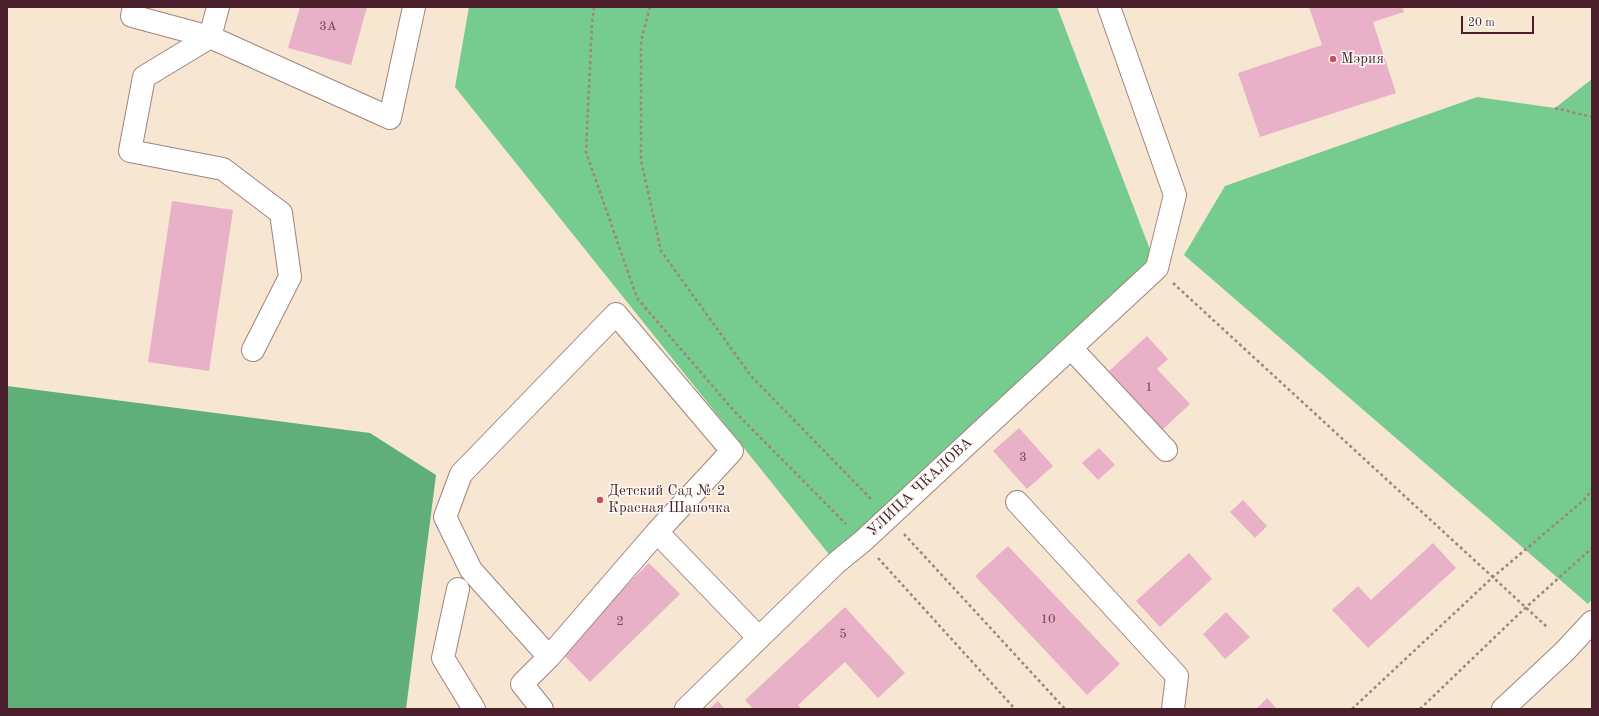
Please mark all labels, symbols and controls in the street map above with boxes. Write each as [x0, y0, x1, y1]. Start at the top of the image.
scale bar [1463, 8, 1536, 34]
text: 20 m [1468, 17, 1495, 29]
house number: 3А [319, 19, 337, 35]
place label: Мэрия [1341, 50, 1384, 68]
marker: Мэрия [1328, 54, 1338, 64]
house number: 1 [1145, 380, 1153, 396]
street label: УЛИЦА ЧКАЛОВА [864, 434, 976, 540]
house number: 3 [1019, 450, 1027, 466]
place label: Детский Сад № 2 Красная Шапочка [608, 482, 730, 517]
marker: Детский Сад № 2 Красная Шапочка [595, 495, 605, 505]
house number: 10 [1040, 612, 1056, 628]
house number: 2 [616, 614, 624, 630]
house number: 5 [839, 627, 847, 643]

